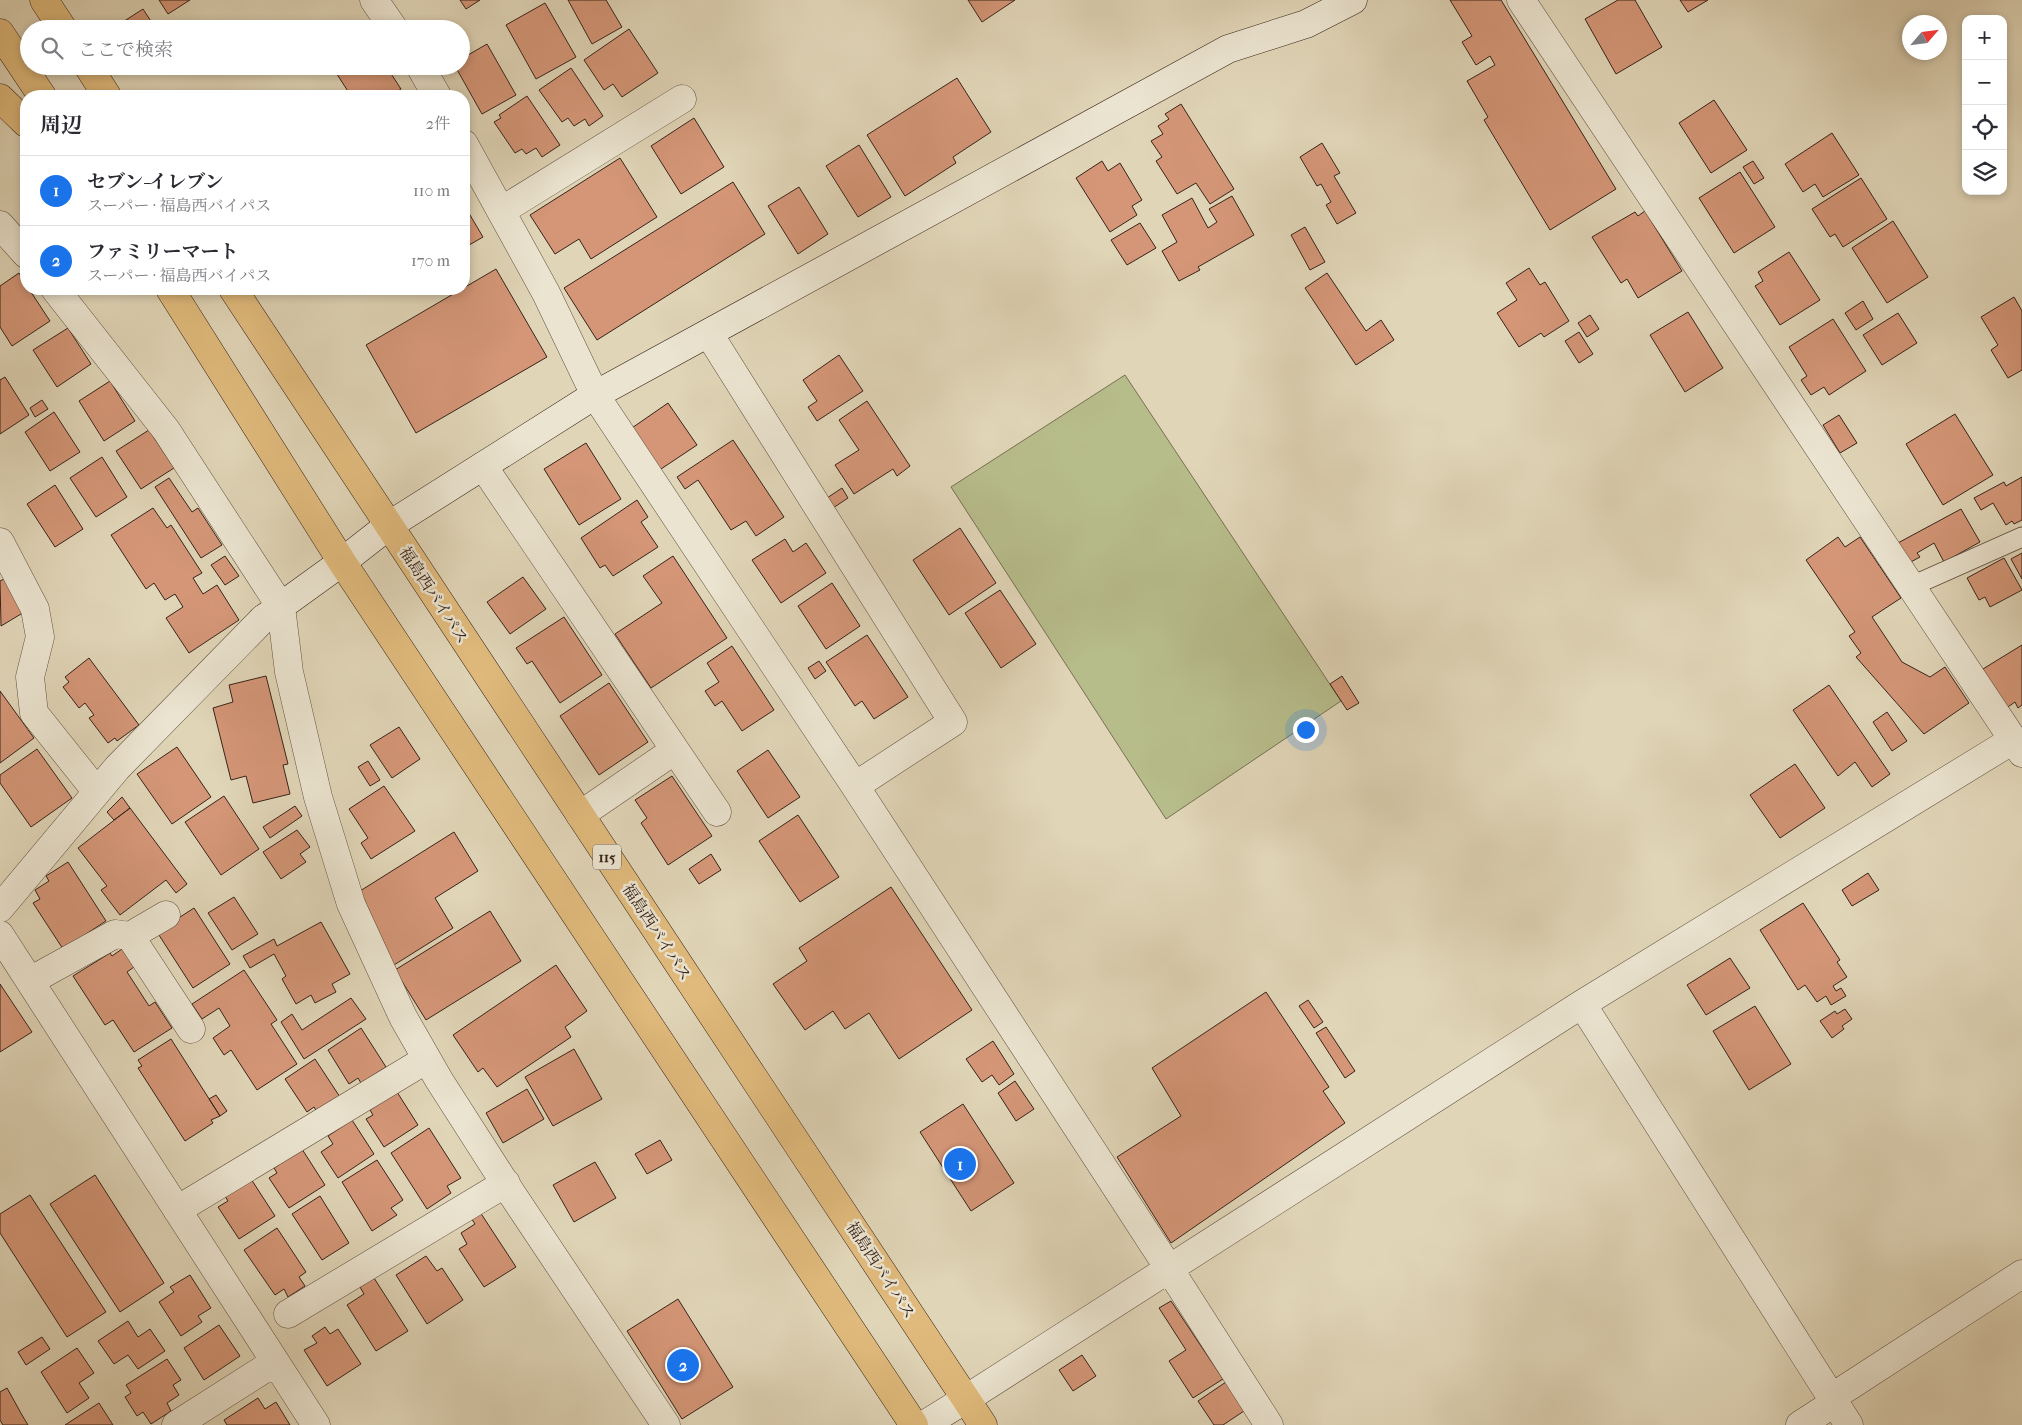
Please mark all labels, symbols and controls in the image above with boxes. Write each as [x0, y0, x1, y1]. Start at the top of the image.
north arrow [1902, 15, 1947, 60]
map controls [1962, 15, 2007, 195]
button: + [1962, 15, 2007, 60]
search box [20, 20, 470, 75]
icon: search [38, 34, 66, 62]
text: ここで検索 [78, 39, 173, 61]
button: − [1962, 60, 2007, 105]
button: locate [1962, 105, 2007, 150]
text: 周辺 [40, 113, 82, 137]
text: 2件 [426, 114, 450, 133]
button: layers [1962, 150, 2007, 195]
text: セブン-イレブン [87, 171, 223, 193]
text: 1 [53, 181, 59, 200]
text: 110 m [413, 181, 450, 200]
text: スーパー · 福島西バイパス [87, 196, 271, 215]
text: ファミリーマート [87, 241, 239, 263]
text: 2 [52, 251, 60, 270]
text: 170 m [411, 251, 450, 270]
text: スーパー · 福島西バイパス [87, 266, 271, 285]
street label: 福島西バイパス [396, 543, 472, 647]
your location [1293, 717, 1319, 743]
road number: 115 [593, 844, 621, 870]
street label: 福島西バイパス [619, 880, 695, 984]
pin: 1 [944, 1145, 976, 1183]
street label: 福島西バイパス [843, 1218, 919, 1322]
pin: 2 [667, 1346, 699, 1384]

